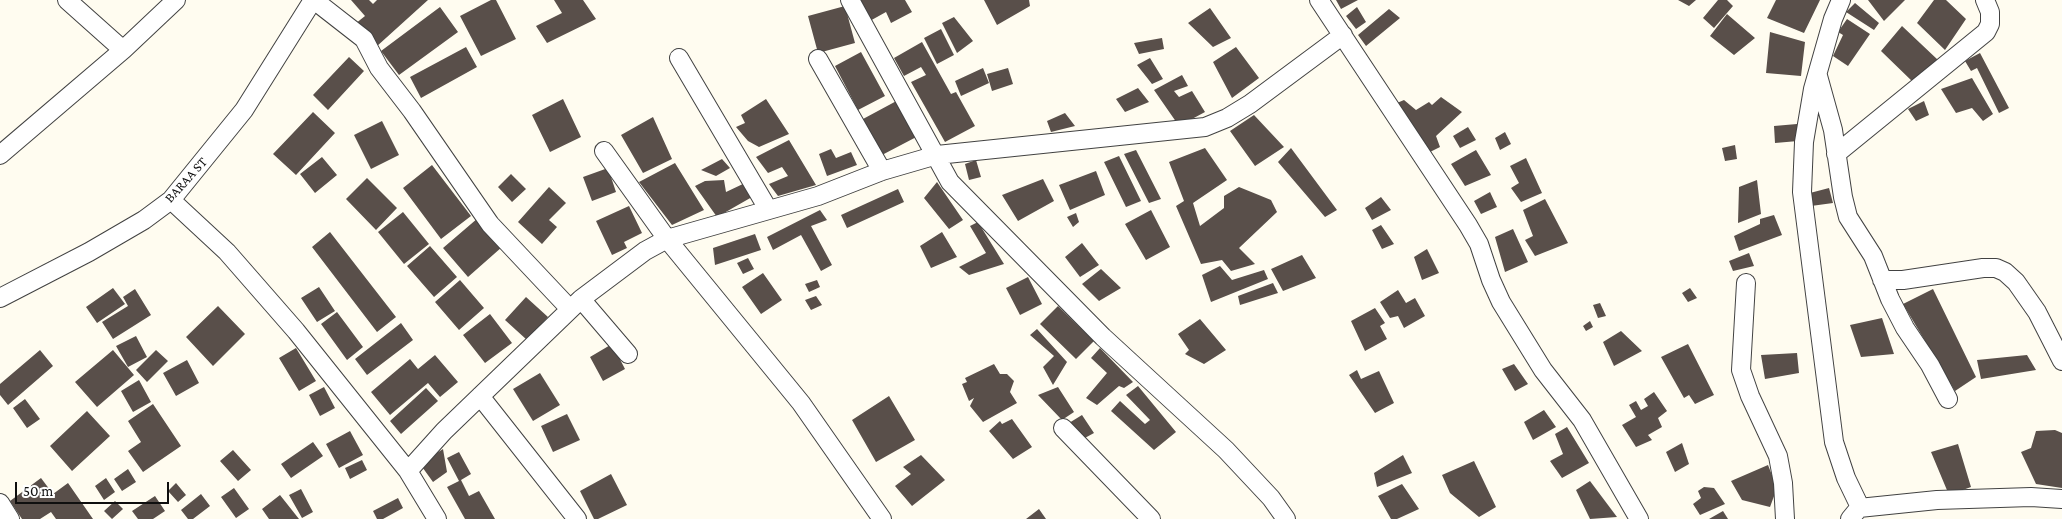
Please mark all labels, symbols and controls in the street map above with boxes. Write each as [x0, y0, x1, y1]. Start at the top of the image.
street label: BARAA ST [161, 154, 211, 206]
scale bar [18, 472, 171, 504]
text: 50 m [23, 483, 53, 499]

